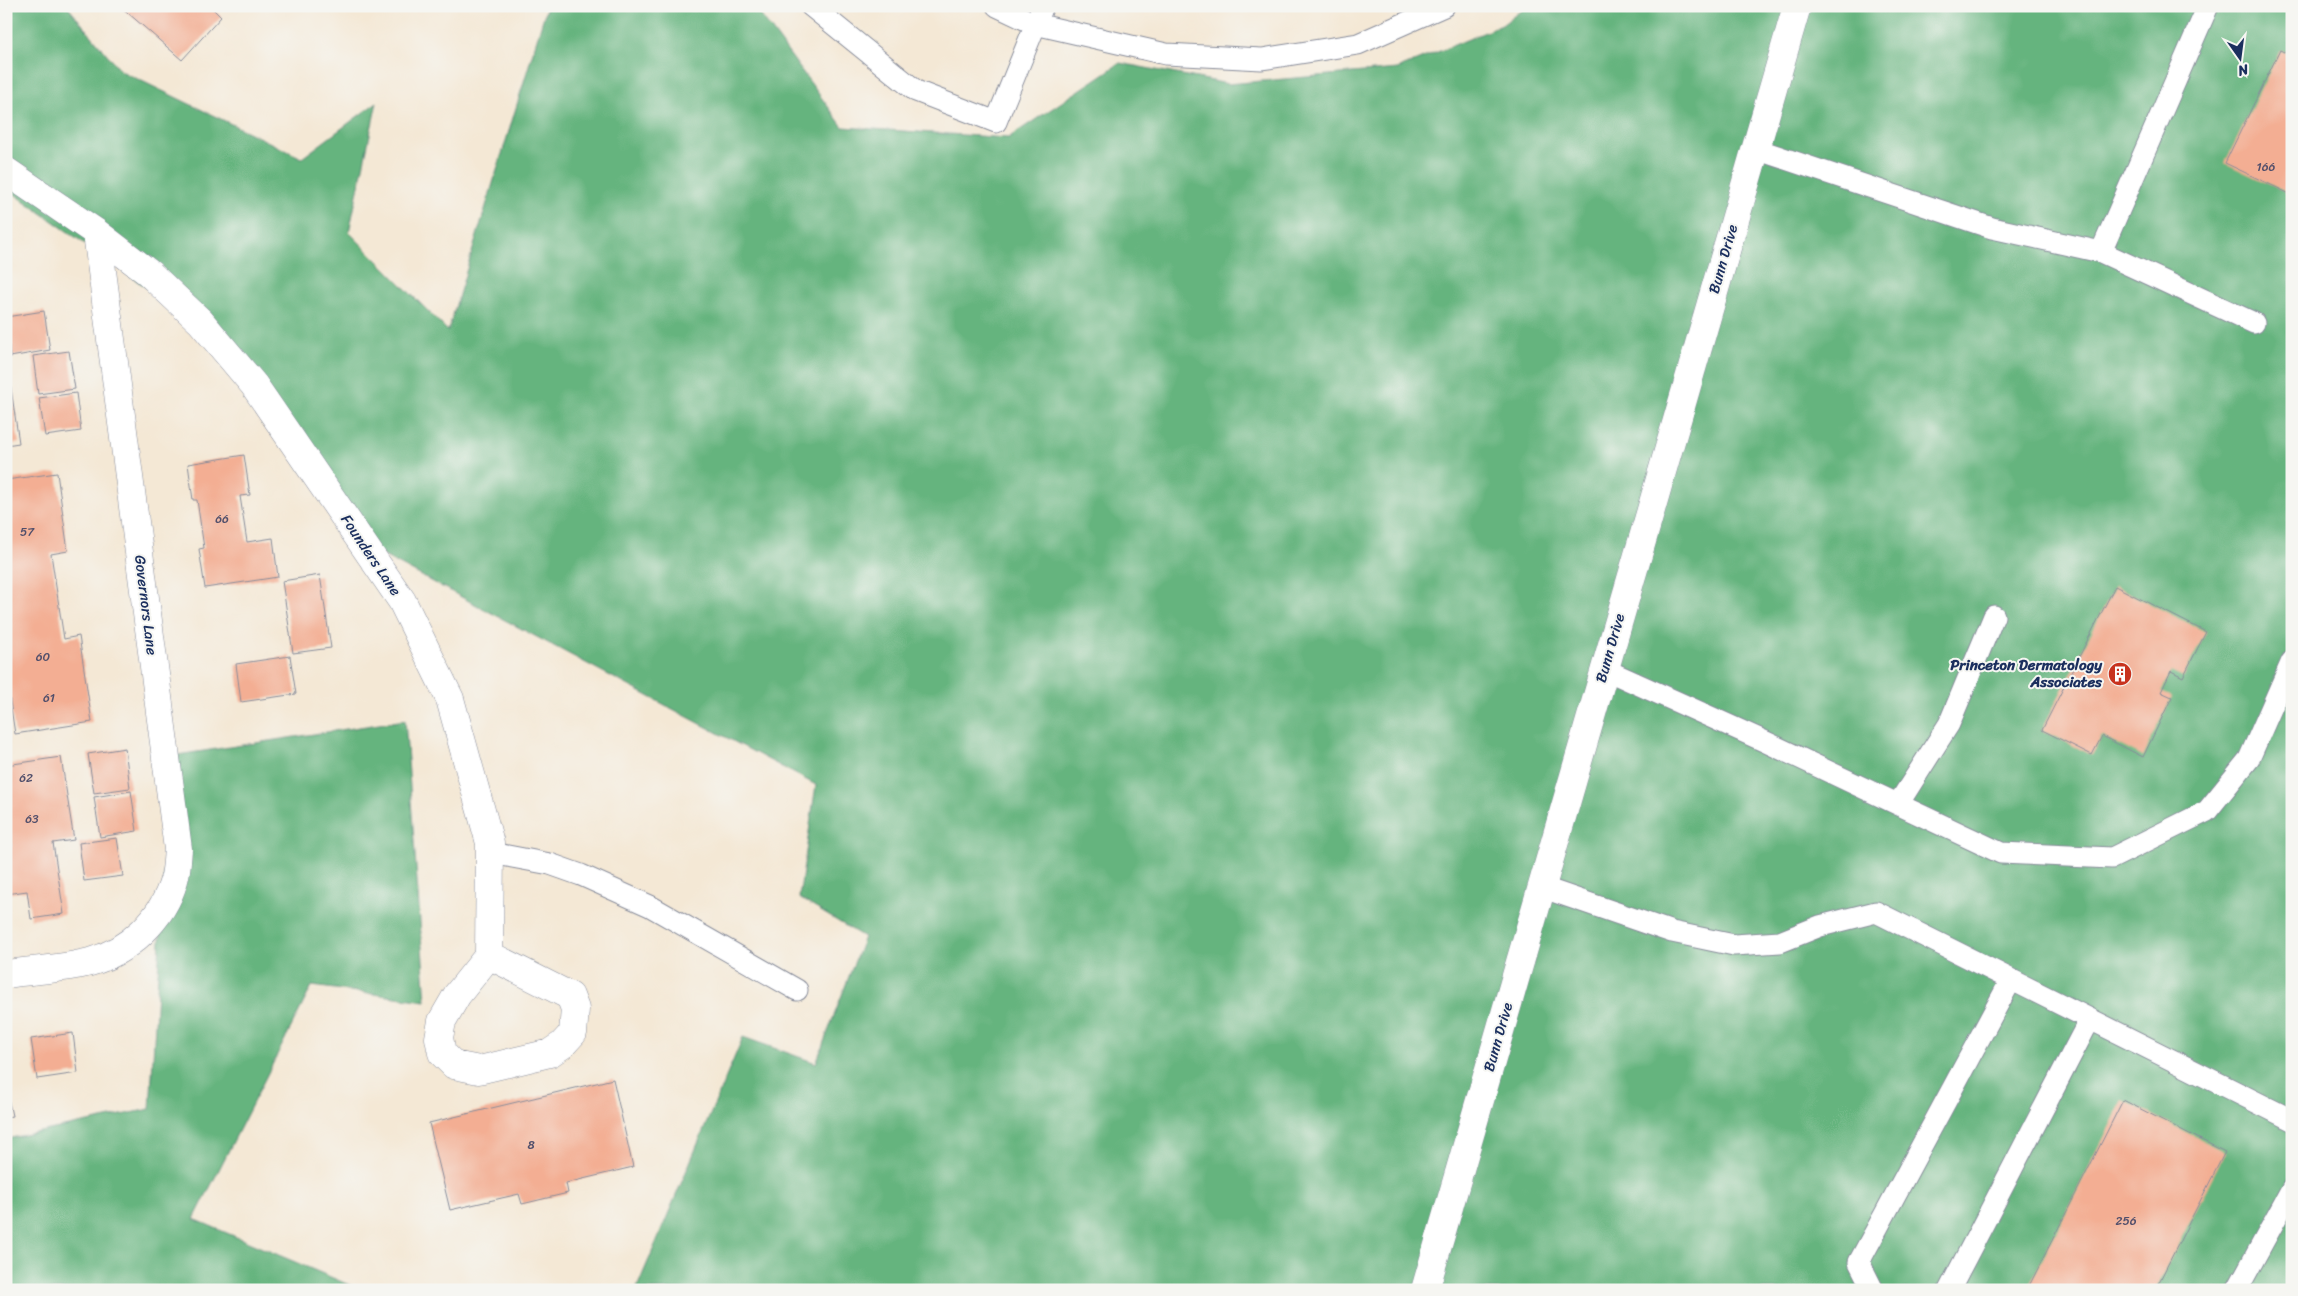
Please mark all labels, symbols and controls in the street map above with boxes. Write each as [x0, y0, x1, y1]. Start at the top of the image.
north arrow [2216, 32, 2266, 82]
text: N [2235, 57, 2252, 84]
house number: 166 [2257, 156, 2276, 178]
street label: Bunn Drive [1701, 221, 1745, 297]
house number: 66 [215, 508, 229, 530]
street label: Founders Lane [334, 509, 408, 602]
house number: 57 [20, 521, 35, 543]
street label: Governors Lane [127, 553, 165, 657]
street label: Bunn Drive [1588, 610, 1632, 686]
house number: 60 [36, 646, 51, 668]
place label: Princeton Dermatology Associates [1950, 652, 2103, 695]
building icon: Princeton Dermatology Associates [2107, 661, 2133, 687]
house number: 61 [43, 687, 55, 709]
house number: 62 [19, 767, 33, 789]
house number: 63 [25, 808, 39, 830]
street label: Bunn Drive [1476, 999, 1520, 1075]
house number: 8 [527, 1134, 535, 1156]
house number: 256 [2115, 1210, 2137, 1232]

